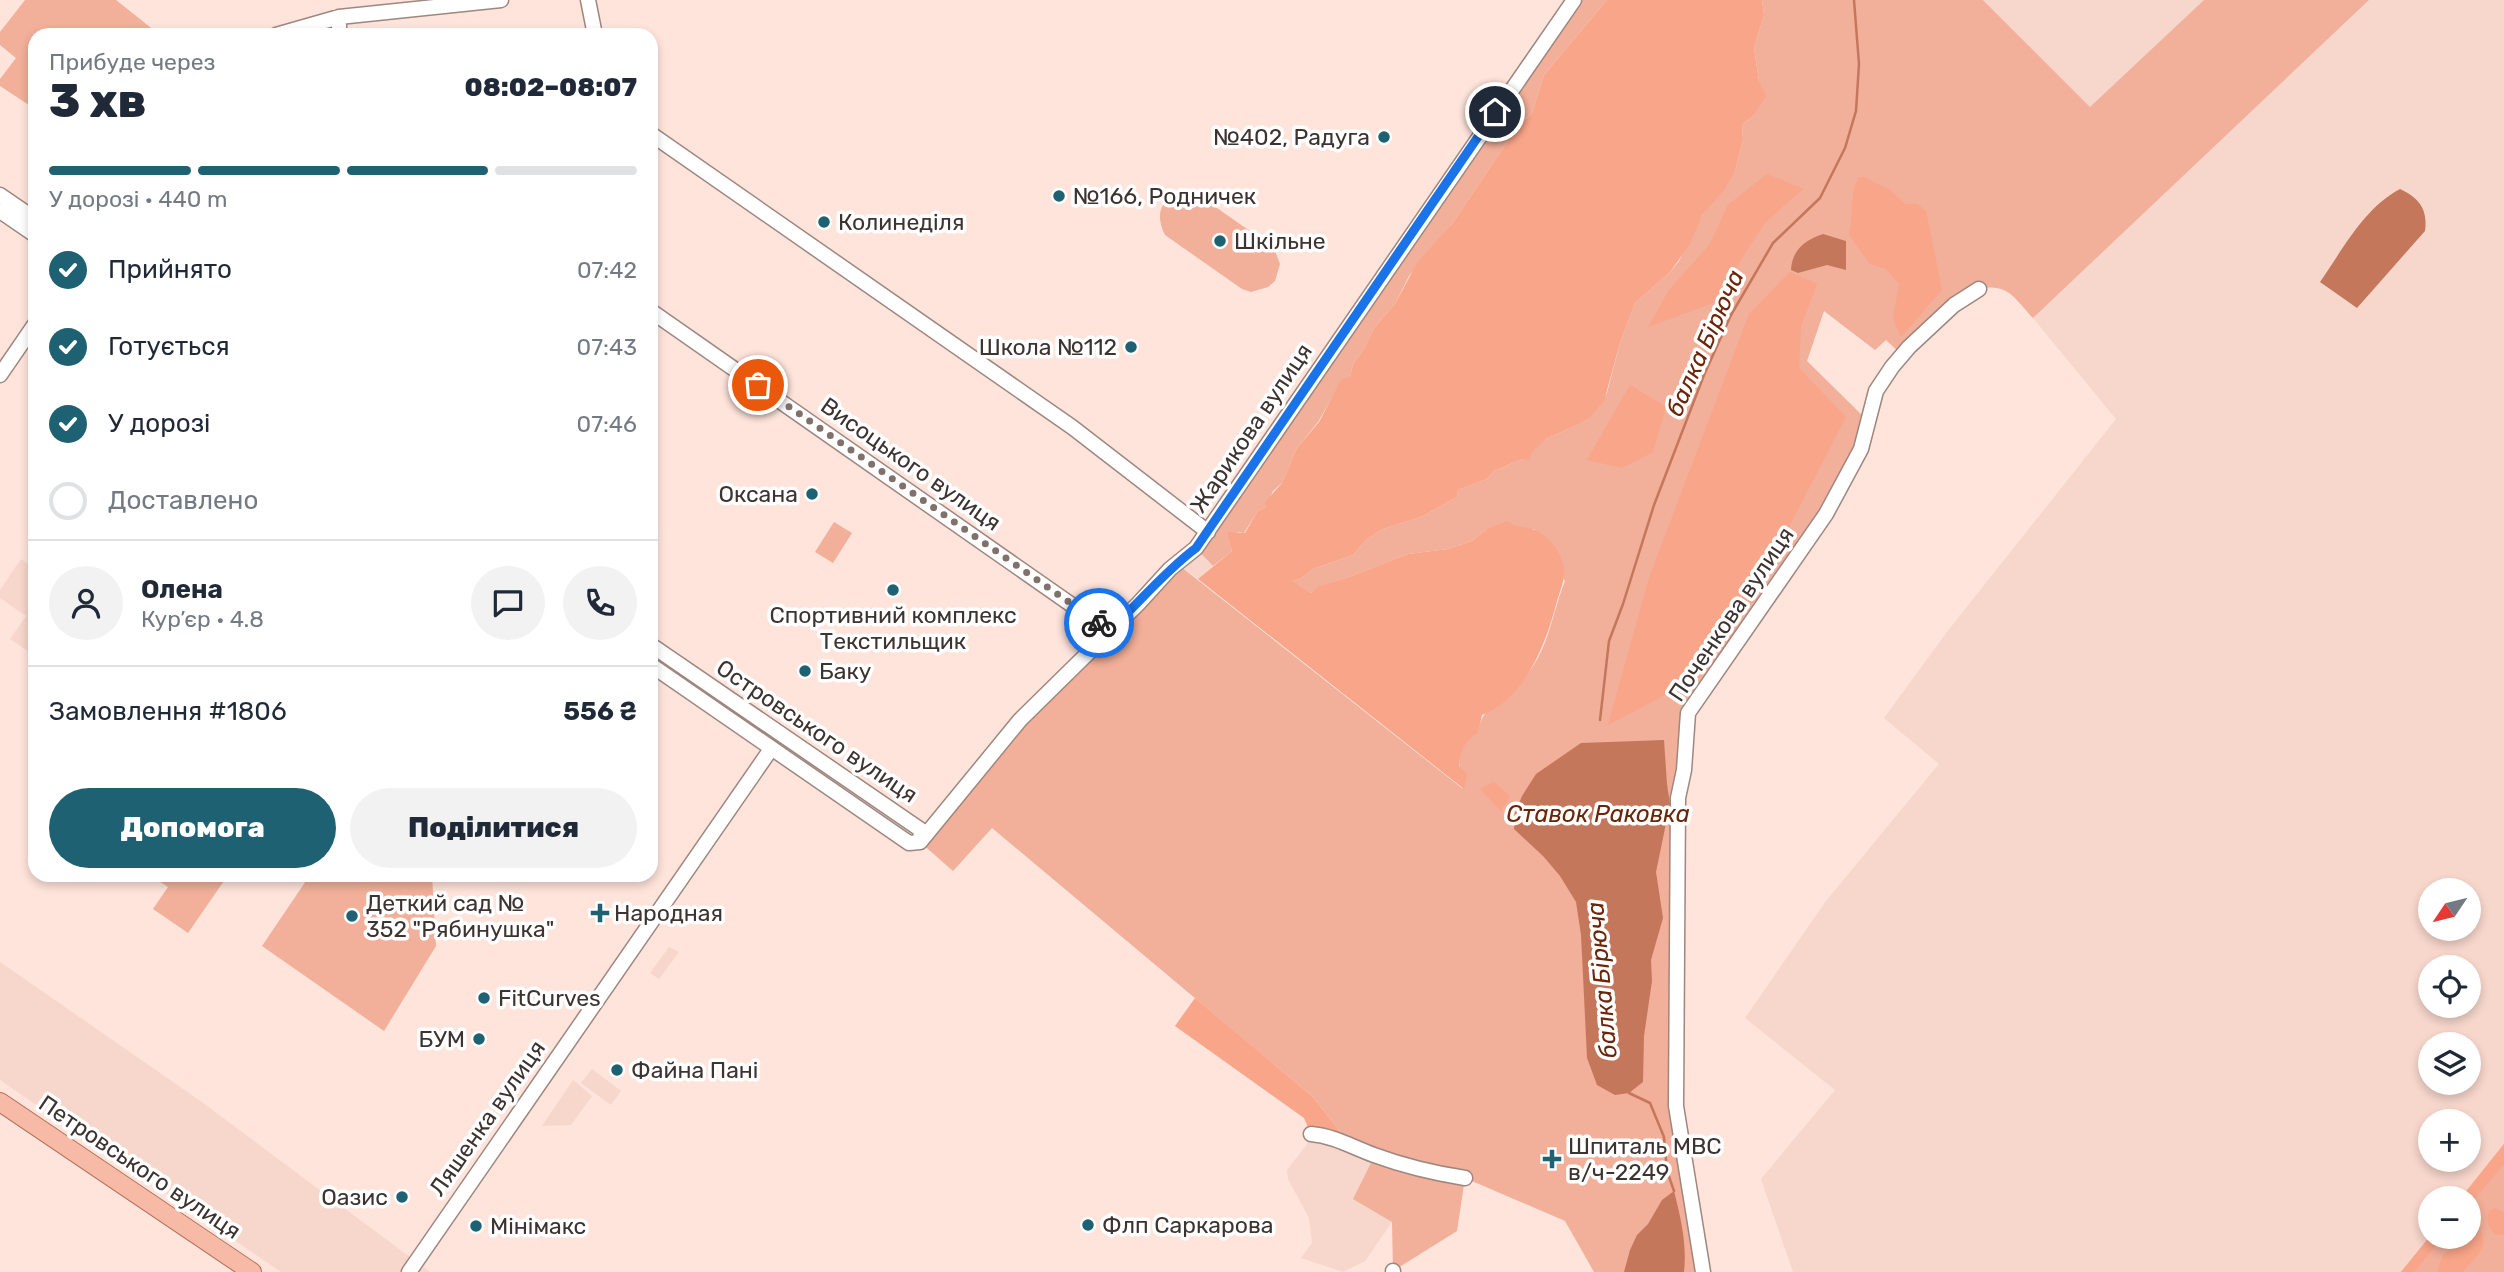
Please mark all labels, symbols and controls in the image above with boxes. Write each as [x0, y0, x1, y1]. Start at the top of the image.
text: Прибуде через [49, 48, 215, 76]
text: 08:02–08:07 [465, 72, 637, 103]
text: 3 хв [49, 74, 146, 129]
pin [1465, 82, 1525, 142]
icon: home [1476, 93, 1514, 131]
place label: №402, Радуга [1213, 123, 1370, 151]
marker: №402, Радуга [1376, 129, 1392, 145]
place label: №166, Родничек [1073, 182, 1256, 210]
text: У дорозі · 440 m [49, 185, 228, 213]
marker: №166, Родничек [1051, 188, 1067, 204]
place label: Колинеділя [838, 208, 965, 236]
marker: Колинеділя [816, 214, 832, 230]
place label: Шкільне [1234, 227, 1326, 255]
marker: Шкільне [1212, 233, 1228, 249]
icon: check [49, 251, 87, 289]
text: Прийнято [108, 254, 232, 285]
text: 07:42 [577, 256, 637, 284]
water label: балка Бірюча [1660, 266, 1750, 420]
icon: check [49, 328, 87, 366]
text: Готується [108, 331, 230, 362]
text: 07:43 [577, 333, 637, 361]
place label: Школа №112 [979, 333, 1117, 361]
street label: Жарикова вулиця [1184, 338, 1318, 518]
marker: Школа №112 [1123, 339, 1139, 355]
pin [728, 355, 788, 415]
icon: bag [739, 366, 777, 404]
street label: Висоцького вулиця [816, 391, 1006, 537]
icon: check [49, 405, 87, 443]
text: У дорозі [108, 408, 210, 439]
text: 07:46 [577, 410, 637, 438]
place label: Оксана [719, 480, 798, 508]
text: Доставлено [108, 485, 258, 516]
marker: Оксана [804, 486, 820, 502]
street label: Поченкова вулиця [1662, 521, 1800, 707]
button: person [49, 566, 123, 640]
button: chat [471, 566, 545, 640]
button: phone [563, 566, 637, 640]
text: Олена [141, 574, 223, 605]
marker: Спортивний комплекс Текстильщик [885, 582, 901, 598]
courier [1064, 588, 1134, 658]
place label: Спортивний комплекс Текстильщик [769, 601, 1017, 655]
icon: bike [1080, 604, 1118, 642]
text: Кур’єр · 4.8 [141, 605, 264, 633]
street label: Островського вулиця [711, 653, 923, 809]
place label: Баку [819, 657, 871, 685]
marker: Баку [797, 663, 813, 679]
text: Замовлення #1806 [49, 696, 287, 727]
text: 556 ₴ [563, 696, 637, 727]
button: Допомога [49, 788, 336, 868]
button: Поділитися [350, 788, 637, 868]
water label: Ставок Раковка [1506, 800, 1690, 828]
north arrow [2418, 878, 2482, 942]
map controls [2418, 878, 2481, 1249]
place label: Деткий сад № 352 "Рябинушка" [366, 889, 554, 943]
place label: Народная [614, 899, 723, 927]
water label: балка Бірюча [1581, 901, 1623, 1059]
marker: Народная [592, 905, 608, 921]
marker: Деткий сад № 352 "Рябинушка" [344, 908, 360, 924]
button: locate [2418, 955, 2481, 1018]
place label: FitCurves [498, 984, 601, 1012]
marker: FitCurves [476, 990, 492, 1006]
place label: БУМ [418, 1025, 465, 1053]
marker: БУМ [471, 1031, 487, 1047]
button: layers [2418, 1032, 2481, 1095]
street label: Ляшенка вулиця [423, 1035, 551, 1201]
place label: Файна Пані [631, 1056, 758, 1084]
marker: Файна Пані [609, 1062, 625, 1078]
street label: Петровського вулиця [34, 1089, 246, 1245]
button: + [2418, 1109, 2481, 1172]
place label: Шпиталь МВС в/ч-2249 [1568, 1132, 1722, 1186]
marker: Шпиталь МВС в/ч-2249 [1542, 1149, 1562, 1169]
place label: Оазис [321, 1183, 388, 1211]
button: − [2418, 1186, 2481, 1249]
marker: Оазис [394, 1189, 410, 1205]
place label: Флп Саркарова [1102, 1211, 1274, 1239]
place label: Мінімакс [490, 1212, 586, 1240]
marker: Флп Саркарова [1080, 1217, 1096, 1233]
marker: Мінімакс [468, 1218, 484, 1234]

